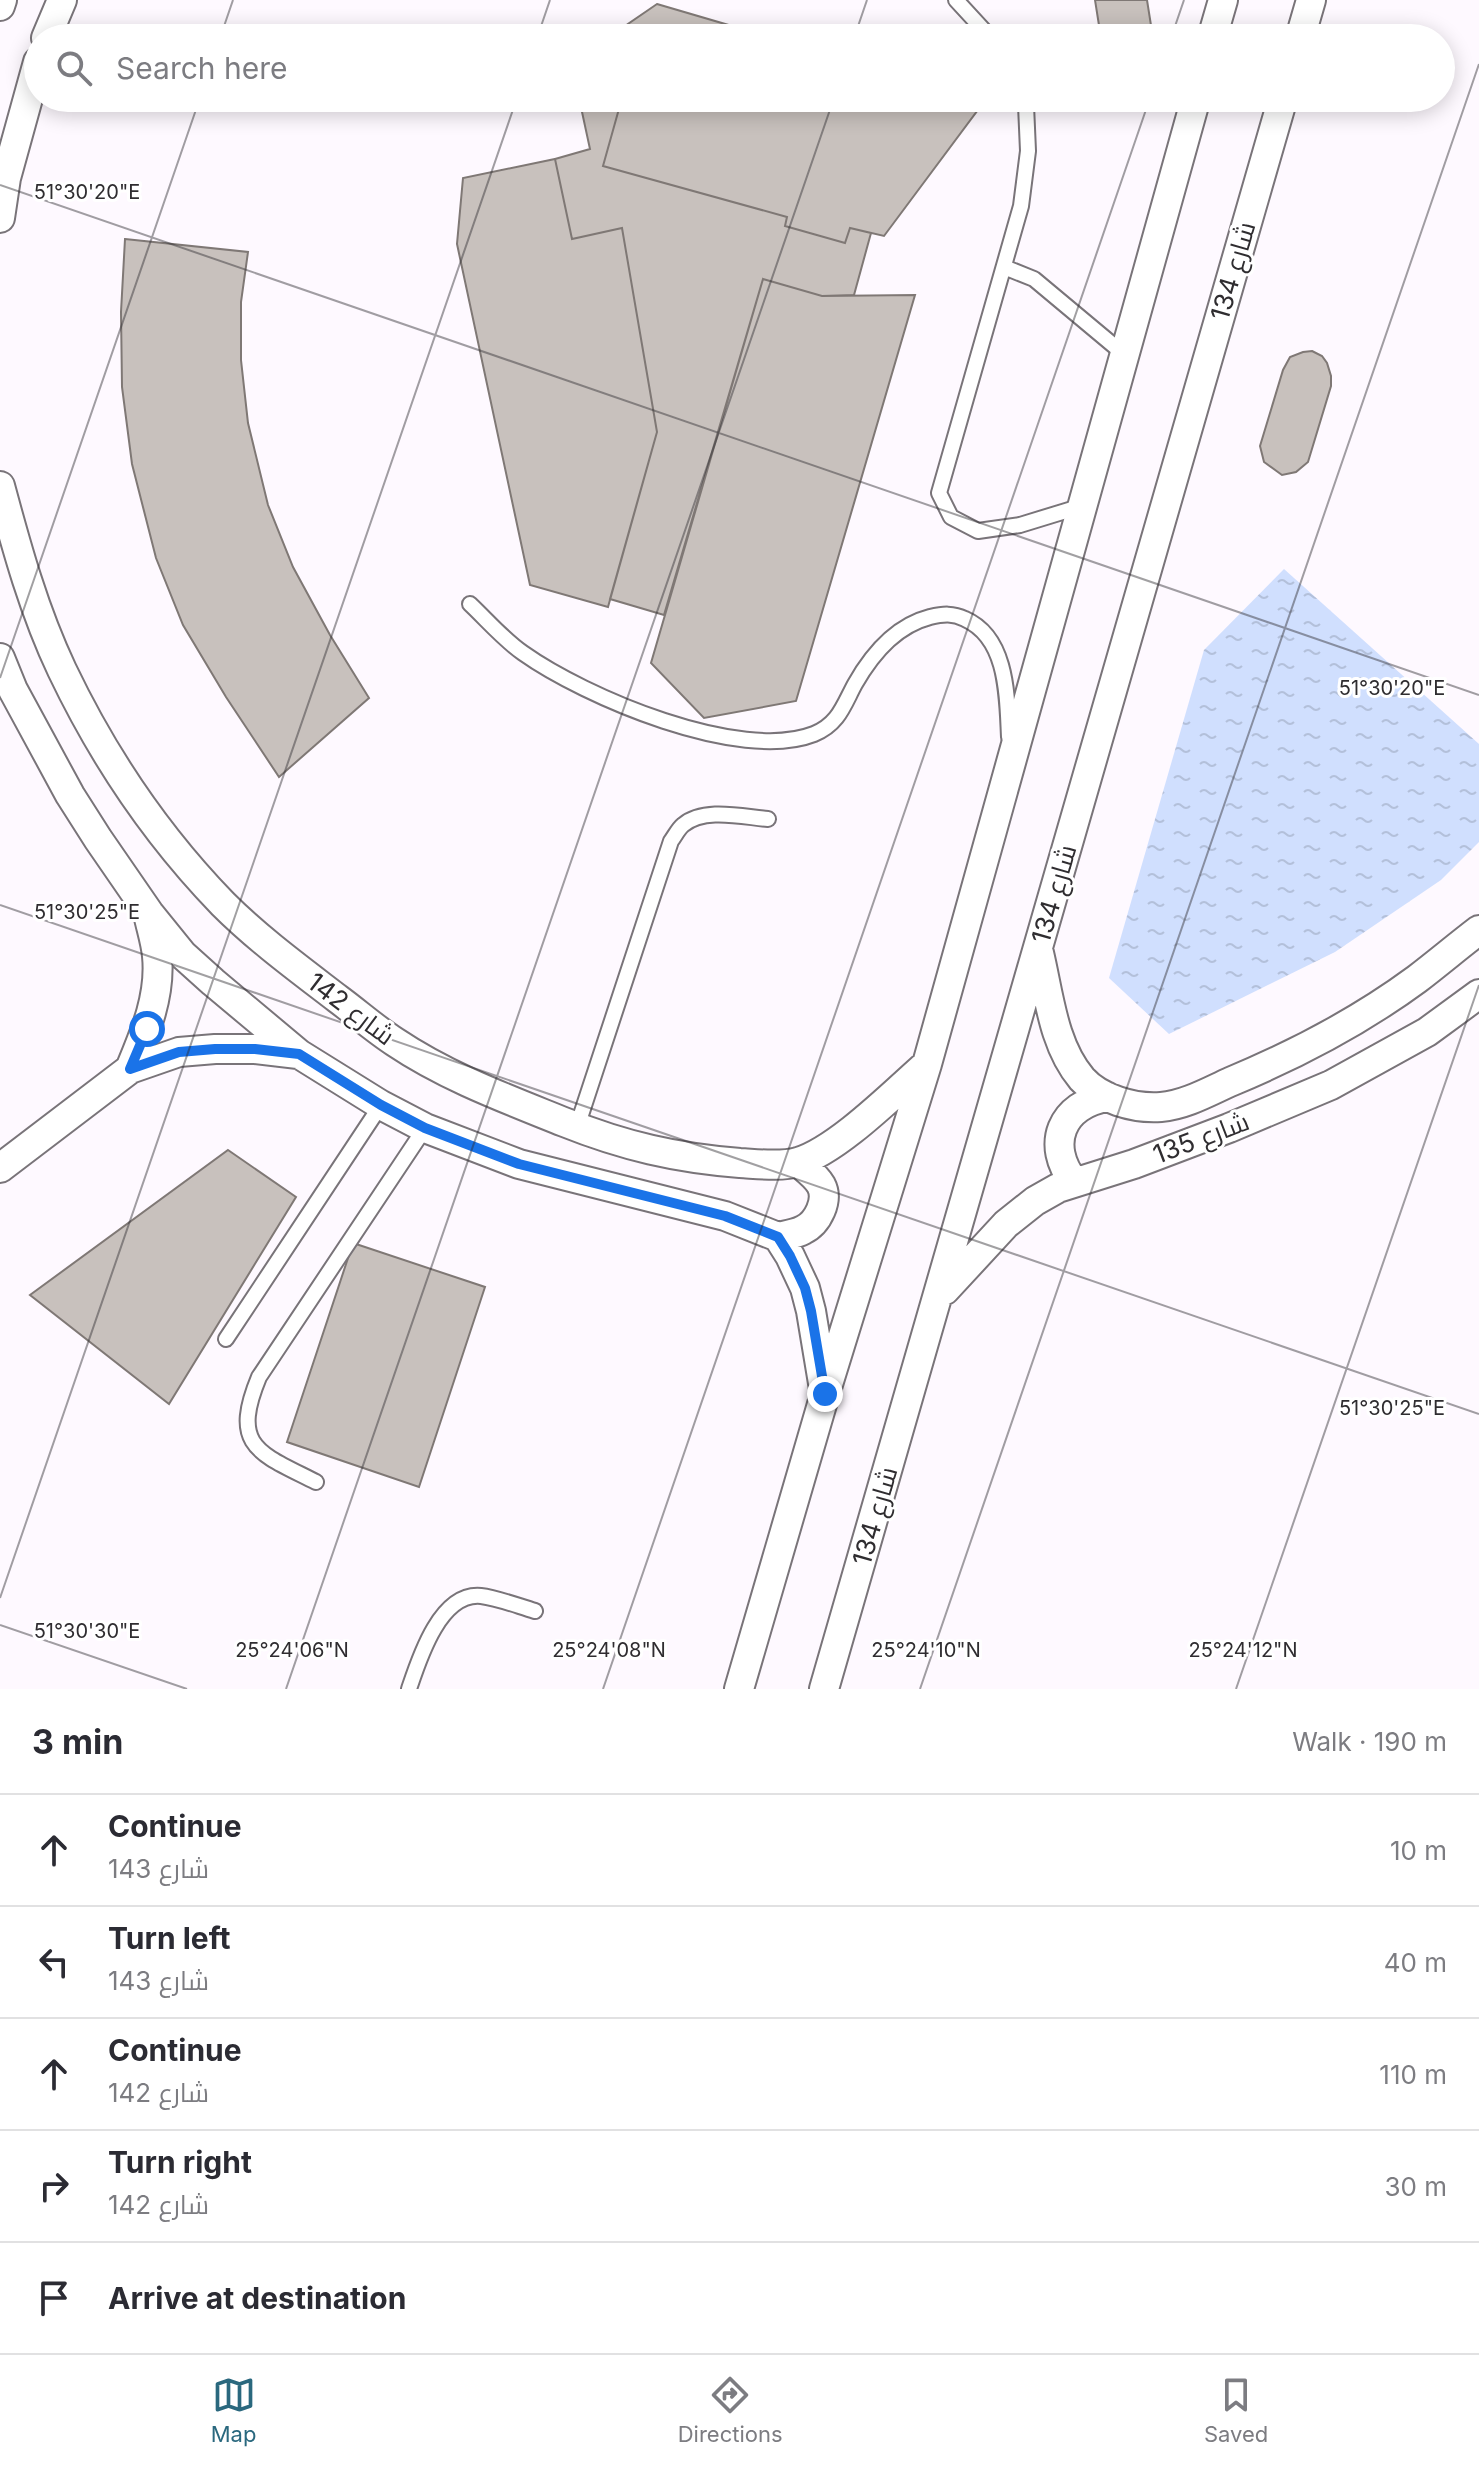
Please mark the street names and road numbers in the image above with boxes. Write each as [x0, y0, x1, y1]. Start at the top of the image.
street label: شارع 134 [1204, 218, 1263, 324]
street label: شارع 134 [1025, 841, 1084, 947]
street label: شارع 142 [300, 966, 401, 1053]
street label: شارع 135 [1149, 1105, 1254, 1172]
street label: شارع 134 [846, 1463, 905, 1569]

